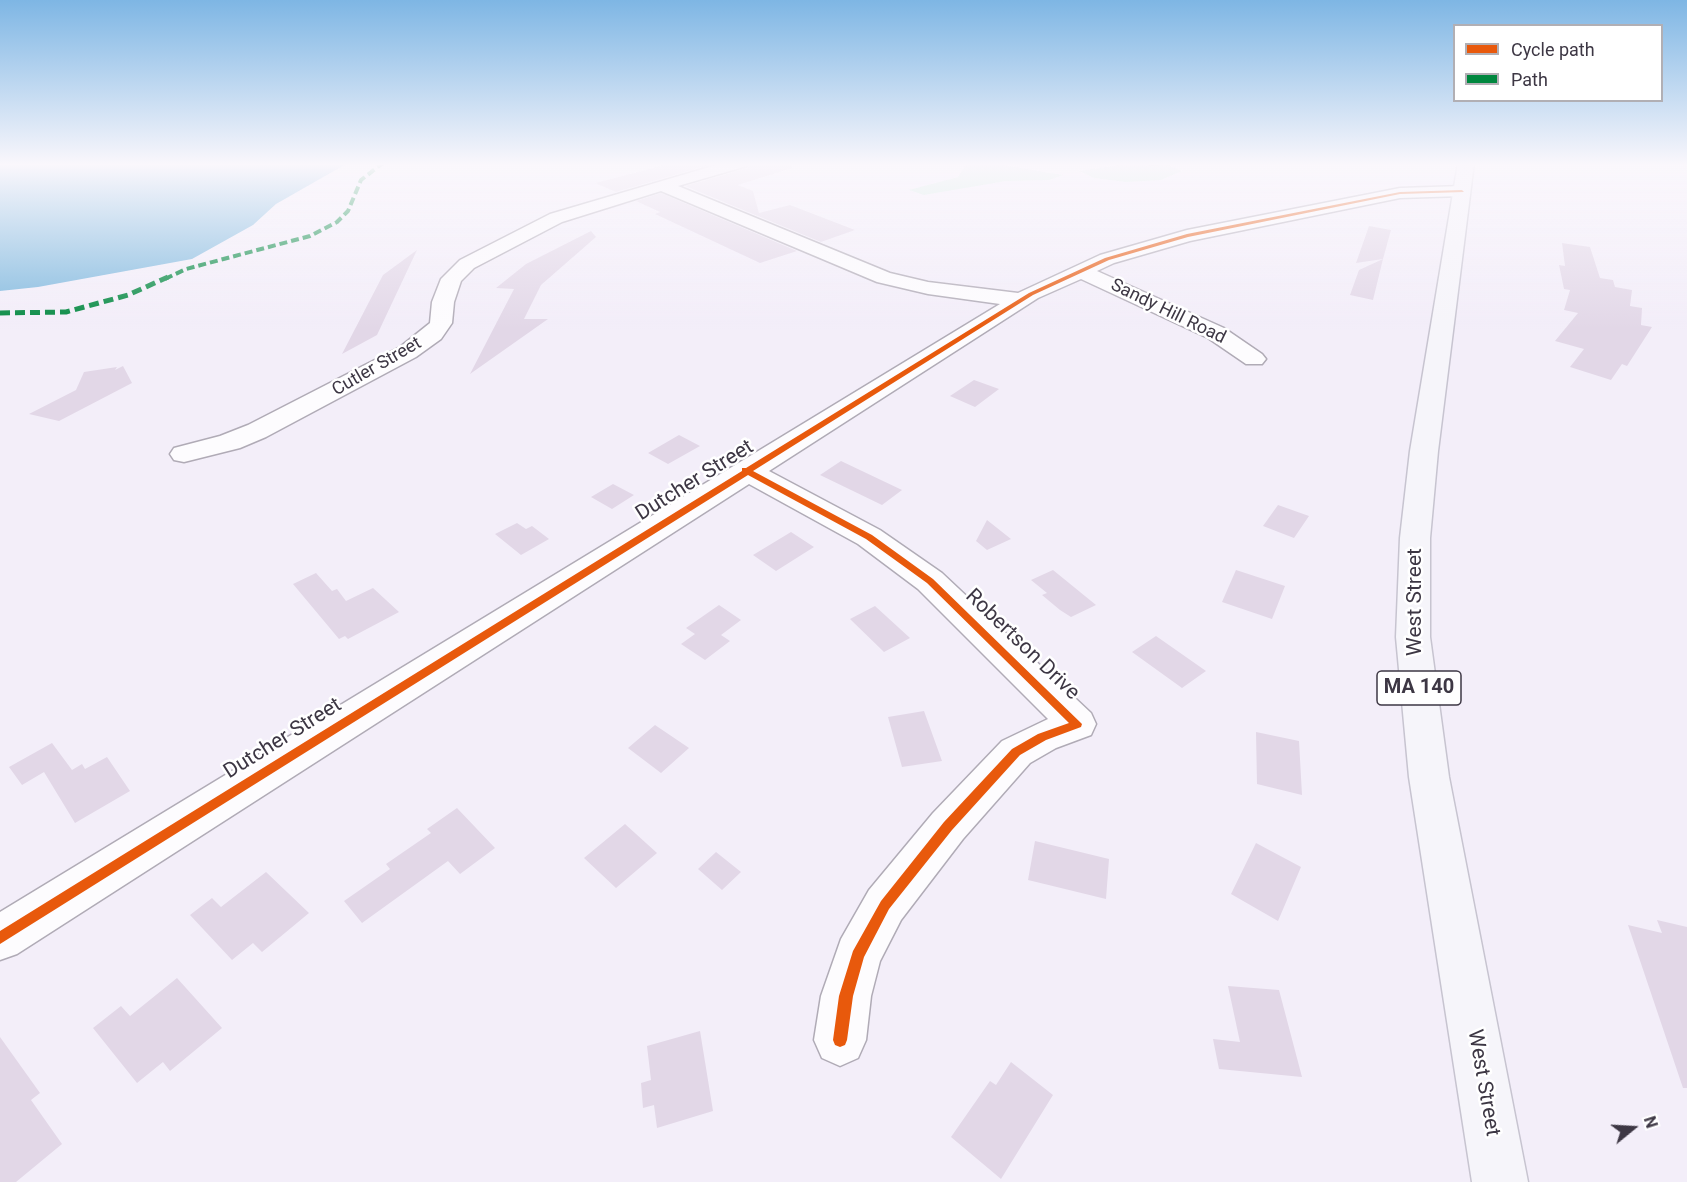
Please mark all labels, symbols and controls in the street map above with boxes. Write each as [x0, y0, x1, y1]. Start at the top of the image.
legend [1453, 24, 1663, 102]
text: Cycle path [1511, 39, 1595, 60]
text: Path [1511, 69, 1548, 90]
street label: Sandy Hill Road [1107, 275, 1229, 349]
street label: Cutler Street [329, 333, 425, 401]
street label: Dutcher Street [632, 435, 758, 527]
street label: West Street [1403, 548, 1429, 656]
street label: Robertson Drive [960, 584, 1084, 706]
road number: MA 140 [1377, 671, 1461, 705]
street label: Dutcher Street [220, 693, 346, 785]
street label: West Street [1461, 1028, 1505, 1138]
north arrow [1603, 1098, 1663, 1158]
text: N [1640, 1114, 1661, 1131]

